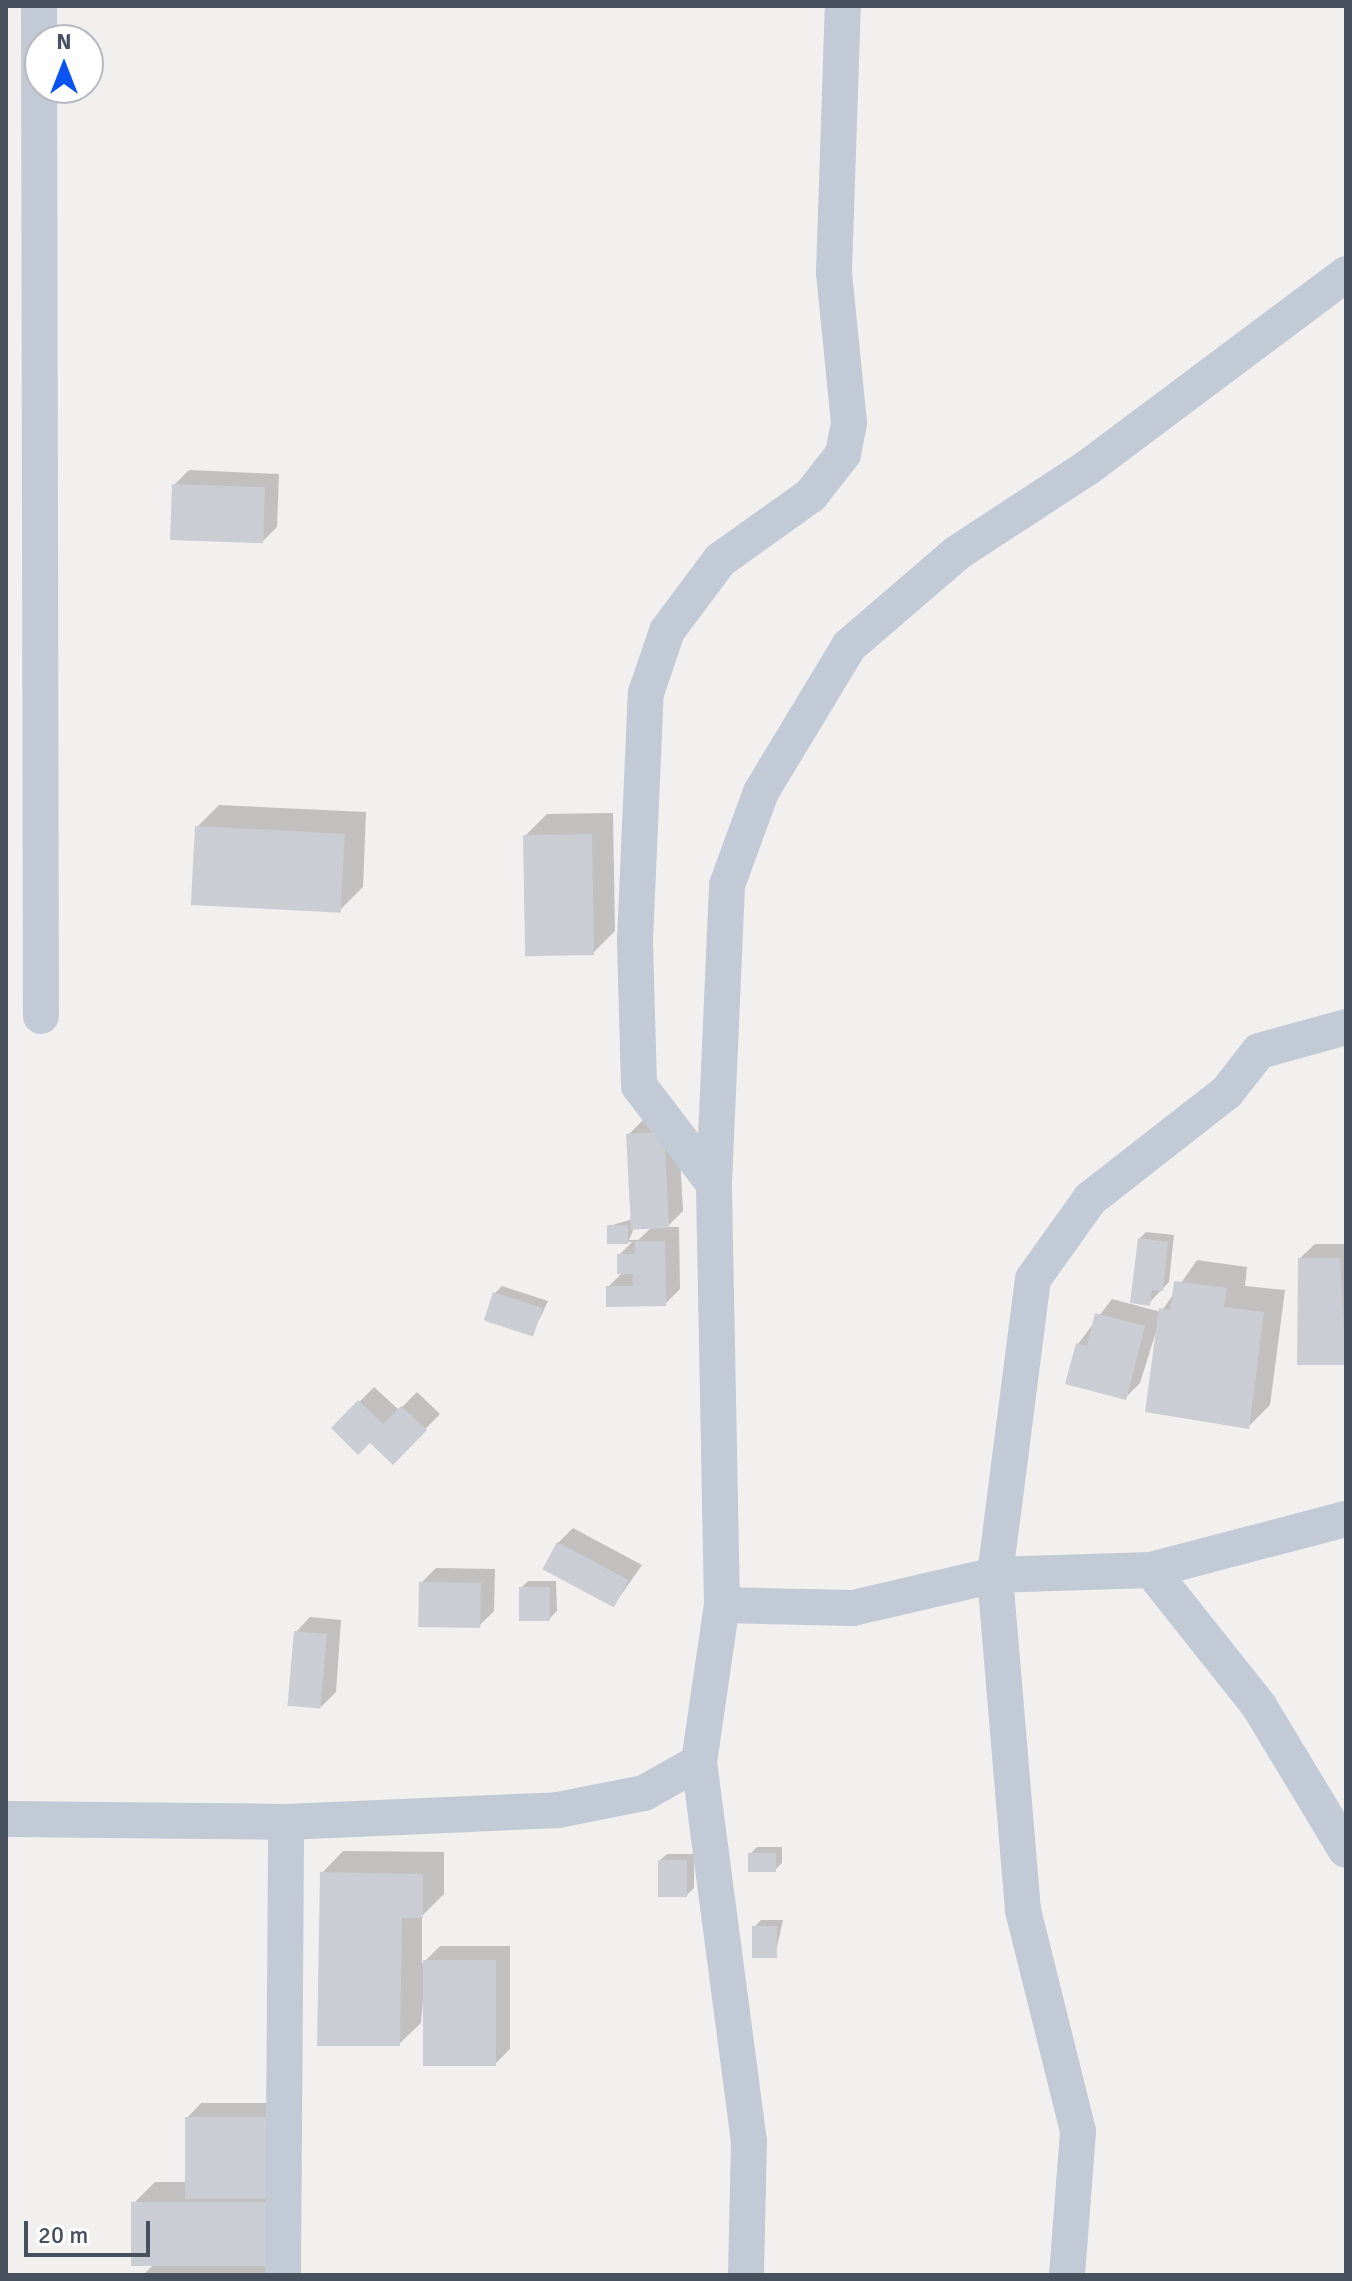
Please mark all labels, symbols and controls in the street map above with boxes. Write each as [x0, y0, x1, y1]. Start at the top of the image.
north arrow [24, 24, 104, 104]
text: N [56, 28, 72, 55]
scale bar [28, 2205, 154, 2255]
text: 20 m [38, 2220, 88, 2250]

